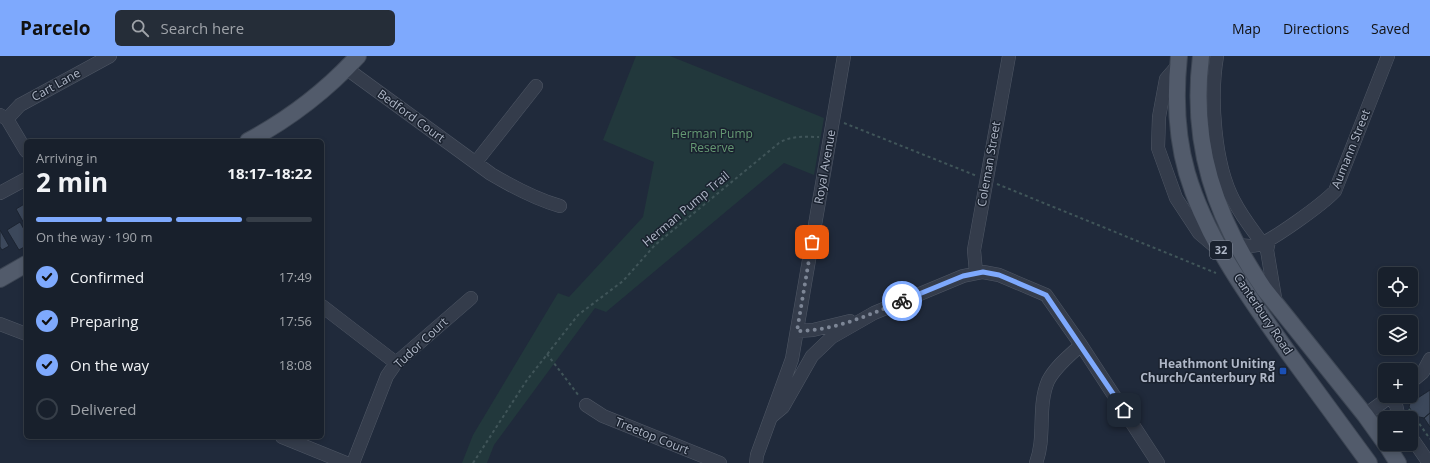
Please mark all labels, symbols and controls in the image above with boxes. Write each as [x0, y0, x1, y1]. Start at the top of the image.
search box [115, 10, 395, 46]
text: Parcelo [20, 15, 91, 41]
icon: search [129, 17, 151, 39]
text: Search here [161, 18, 244, 38]
text: Map [1232, 19, 1261, 38]
text: Directions [1283, 19, 1349, 38]
text: Saved [1371, 19, 1410, 38]
street label: Cart Lane [28, 64, 84, 105]
street label: Bedford Court [374, 85, 449, 146]
street label: Aumann Street [1327, 107, 1374, 191]
street label: Coleman Street [973, 120, 1004, 208]
park label: Herman Pump Reserve [671, 125, 753, 156]
street label: Royal Avenue [810, 128, 839, 205]
text: Arriving in [36, 149, 98, 167]
text: 18:17–18:22 [227, 163, 312, 183]
text: 2 min [36, 164, 108, 200]
street label: Herman Pump Trail [638, 167, 733, 250]
pin [795, 225, 829, 259]
text: On the way · 190 m [36, 228, 152, 246]
icon: bag [801, 231, 823, 253]
road number: 32 [1210, 241, 1232, 259]
icon: check [36, 266, 58, 288]
text: Confirmed [70, 267, 144, 287]
map controls [1378, 267, 1418, 451]
button: locate [1378, 267, 1418, 307]
text: 17:49 [279, 268, 312, 286]
street label: Canterbury Road [1230, 270, 1297, 358]
courier [882, 281, 922, 321]
icon: bike [891, 290, 913, 312]
icon: check [36, 310, 58, 332]
text: Preparing [70, 311, 138, 331]
text: 17:56 [279, 312, 312, 330]
street label: Tudor Court [390, 313, 451, 372]
button: layers [1378, 315, 1418, 355]
icon: check [36, 354, 58, 376]
text: On the way [70, 355, 149, 375]
place label: Heathmont Uniting Church/Canterbury Rd [1140, 355, 1275, 386]
text: 18:08 [279, 356, 312, 374]
button: + [1378, 363, 1418, 403]
marker: Heathmont Uniting Church/Canterbury Rd [1278, 366, 1288, 376]
pin [1107, 393, 1141, 427]
text: Delivered [70, 399, 137, 419]
icon: home [1113, 399, 1135, 421]
button: − [1378, 411, 1418, 451]
street label: Treetop Court [613, 413, 692, 458]

